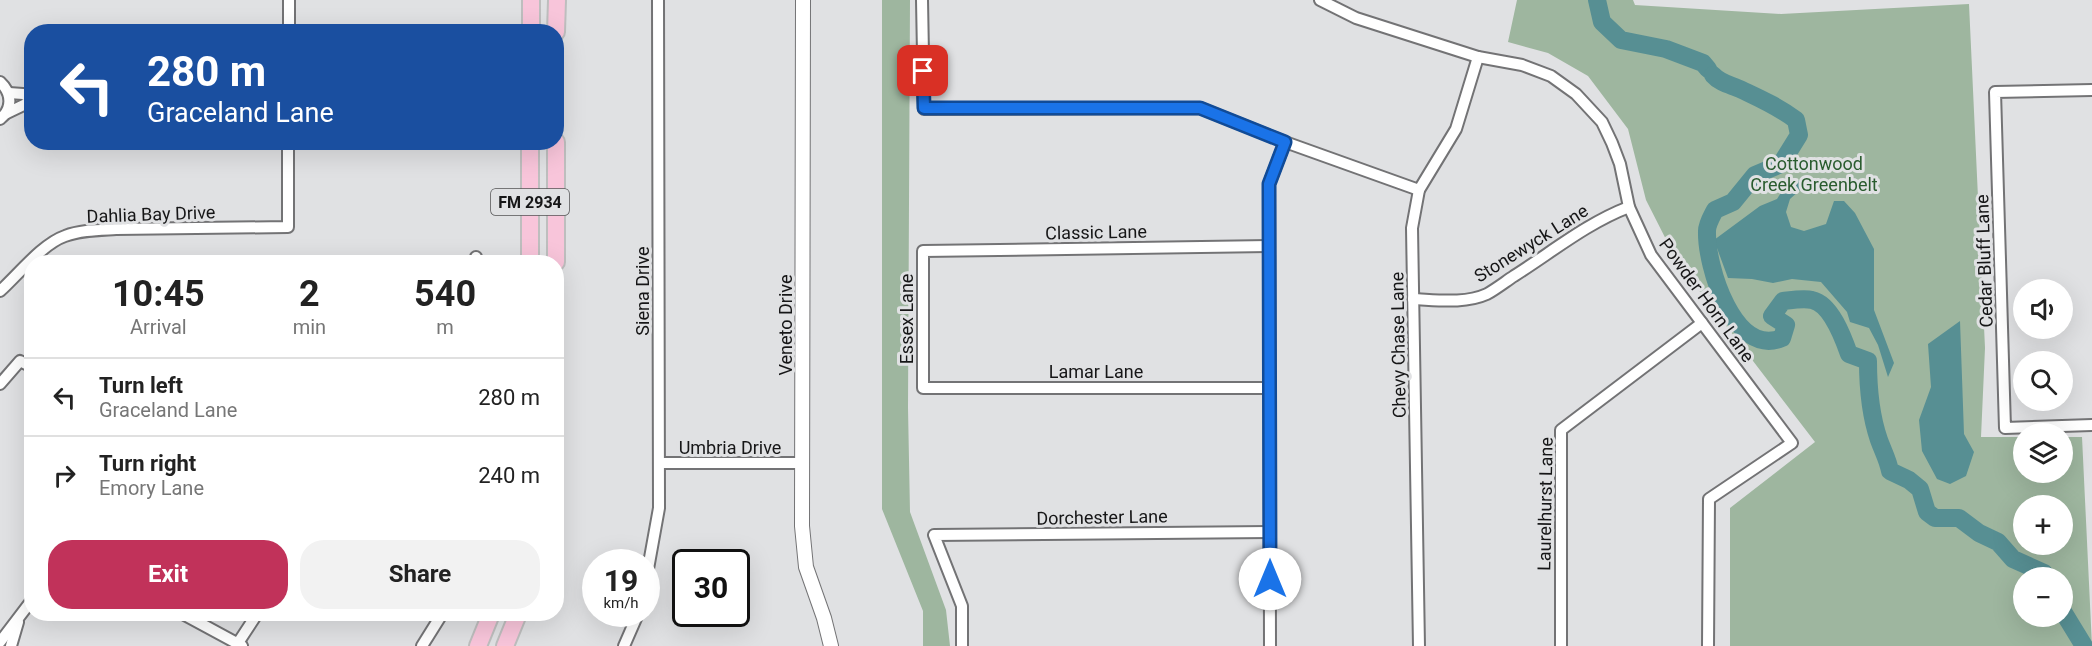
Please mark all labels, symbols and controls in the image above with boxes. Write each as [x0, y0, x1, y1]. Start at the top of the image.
pin [897, 45, 948, 96]
text: 280 m [147, 47, 266, 96]
icon: left [48, 48, 126, 126]
icon: arrive [906, 54, 939, 87]
text: Graceland Lane [147, 97, 334, 129]
park label: Cottonwood Creek Greenbelt [1750, 153, 1878, 195]
road number: FM 2934 [491, 189, 569, 215]
street label: Cedar Bluff Lane [1971, 194, 1997, 328]
street label: Stonewyck Lane [1470, 200, 1592, 286]
street label: Dahlia Bay Drive [86, 201, 216, 227]
street label: Classic Lane [1045, 221, 1147, 243]
street label: Powder Horn Lane [1655, 234, 1759, 366]
street label: Siena Drive [632, 246, 653, 336]
street label: Chevy Chase Lane [1386, 272, 1410, 418]
text: 10:45 [112, 273, 205, 315]
text: 2 [299, 273, 320, 315]
text: 540 [414, 273, 476, 315]
street label: Essex Lane [896, 274, 917, 364]
street label: Veneto Drive [775, 275, 796, 376]
map controls [2013, 279, 2073, 627]
button: sound [2013, 279, 2073, 339]
text: Arrival [130, 315, 187, 339]
text: min [293, 315, 326, 339]
text: m [436, 315, 454, 339]
button: search [2013, 351, 2073, 411]
street label: Lamar Lane [1049, 361, 1143, 382]
text: Turn left [99, 373, 183, 398]
icon: left [48, 381, 81, 414]
text: 280 m [478, 385, 540, 410]
text: Graceland Lane [99, 398, 237, 422]
button: layers [2013, 423, 2073, 483]
street label: Umbria Drive [679, 437, 781, 458]
street label: Laurelhurst Lane [1533, 437, 1557, 571]
text: Turn right [99, 451, 196, 476]
icon: right [48, 459, 81, 492]
text: 240 m [478, 463, 540, 488]
text: Emory Lane [99, 476, 204, 500]
button: + [2013, 495, 2073, 555]
street label: Dorchester Lane [1036, 505, 1168, 529]
button: Exit [48, 540, 288, 609]
button: Share [300, 540, 540, 609]
position arrow [1238, 547, 1302, 611]
speed limit sign: 30 [672, 549, 750, 627]
text: 19 [604, 563, 638, 598]
button: − [2013, 567, 2073, 627]
text: km/h [603, 594, 639, 612]

